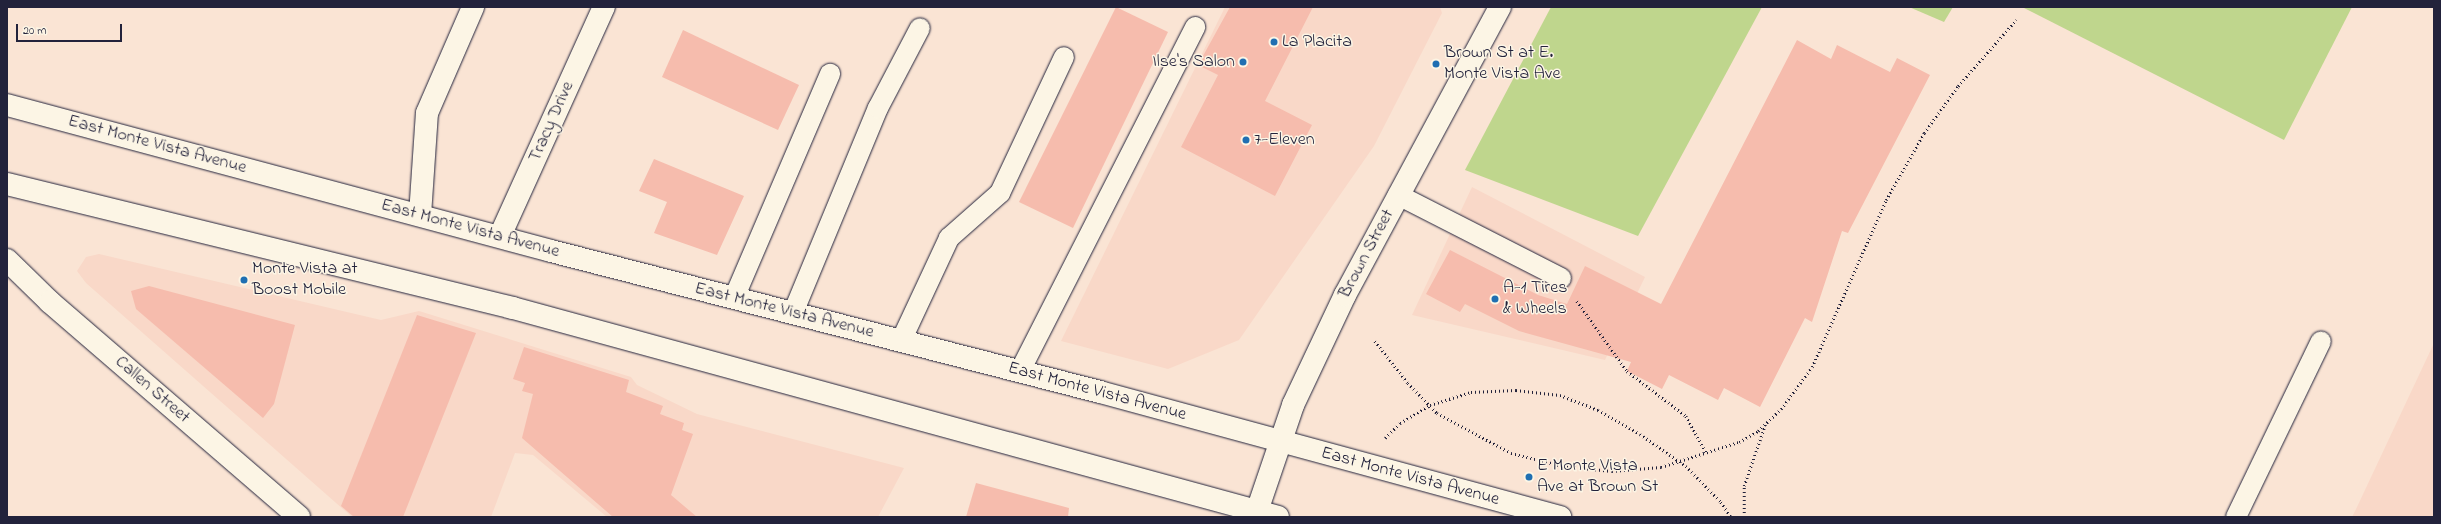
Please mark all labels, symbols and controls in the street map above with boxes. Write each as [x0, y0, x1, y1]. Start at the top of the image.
scale bar [18, 16, 124, 42]
text: 20 m [23, 22, 46, 40]
place label: La Placita [1282, 31, 1352, 53]
marker: La Placita [1269, 37, 1279, 47]
place label: Brown St at E. Monte Vista Ave [1444, 43, 1560, 86]
place label: Ilse's Salon [1152, 51, 1235, 73]
marker: Ilse's Salon [1238, 57, 1248, 67]
marker: Brown St at E. Monte Vista Ave [1431, 59, 1441, 69]
street label: Tracy Drive [525, 78, 579, 166]
street label: East Monte Vista Avenue [65, 111, 249, 179]
place label: 7-Eleven [1254, 129, 1315, 151]
marker: 7-Eleven [1241, 135, 1251, 145]
street label: East Monte Vista Avenue [378, 195, 562, 263]
street label: Brown Street [1335, 206, 1399, 302]
place label: Monte Vista at Boost Mobile [252, 259, 358, 302]
marker: Monte Vista at Boost Mobile [239, 275, 249, 285]
street label: East Monte Vista Avenue [692, 278, 876, 344]
place label: A-1 Tires & Wheels [1503, 278, 1567, 320]
marker: A-1 Tires & Wheels [1490, 294, 1500, 304]
street label: Callen Street [110, 352, 194, 428]
street label: East Monte Vista Avenue [1005, 358, 1189, 426]
street label: East Monte Vista Avenue [1318, 443, 1502, 511]
place label: E Monte Vista Ave at Brown St [1537, 456, 1658, 498]
marker: E Monte Vista Ave at Brown St [1524, 472, 1534, 482]

